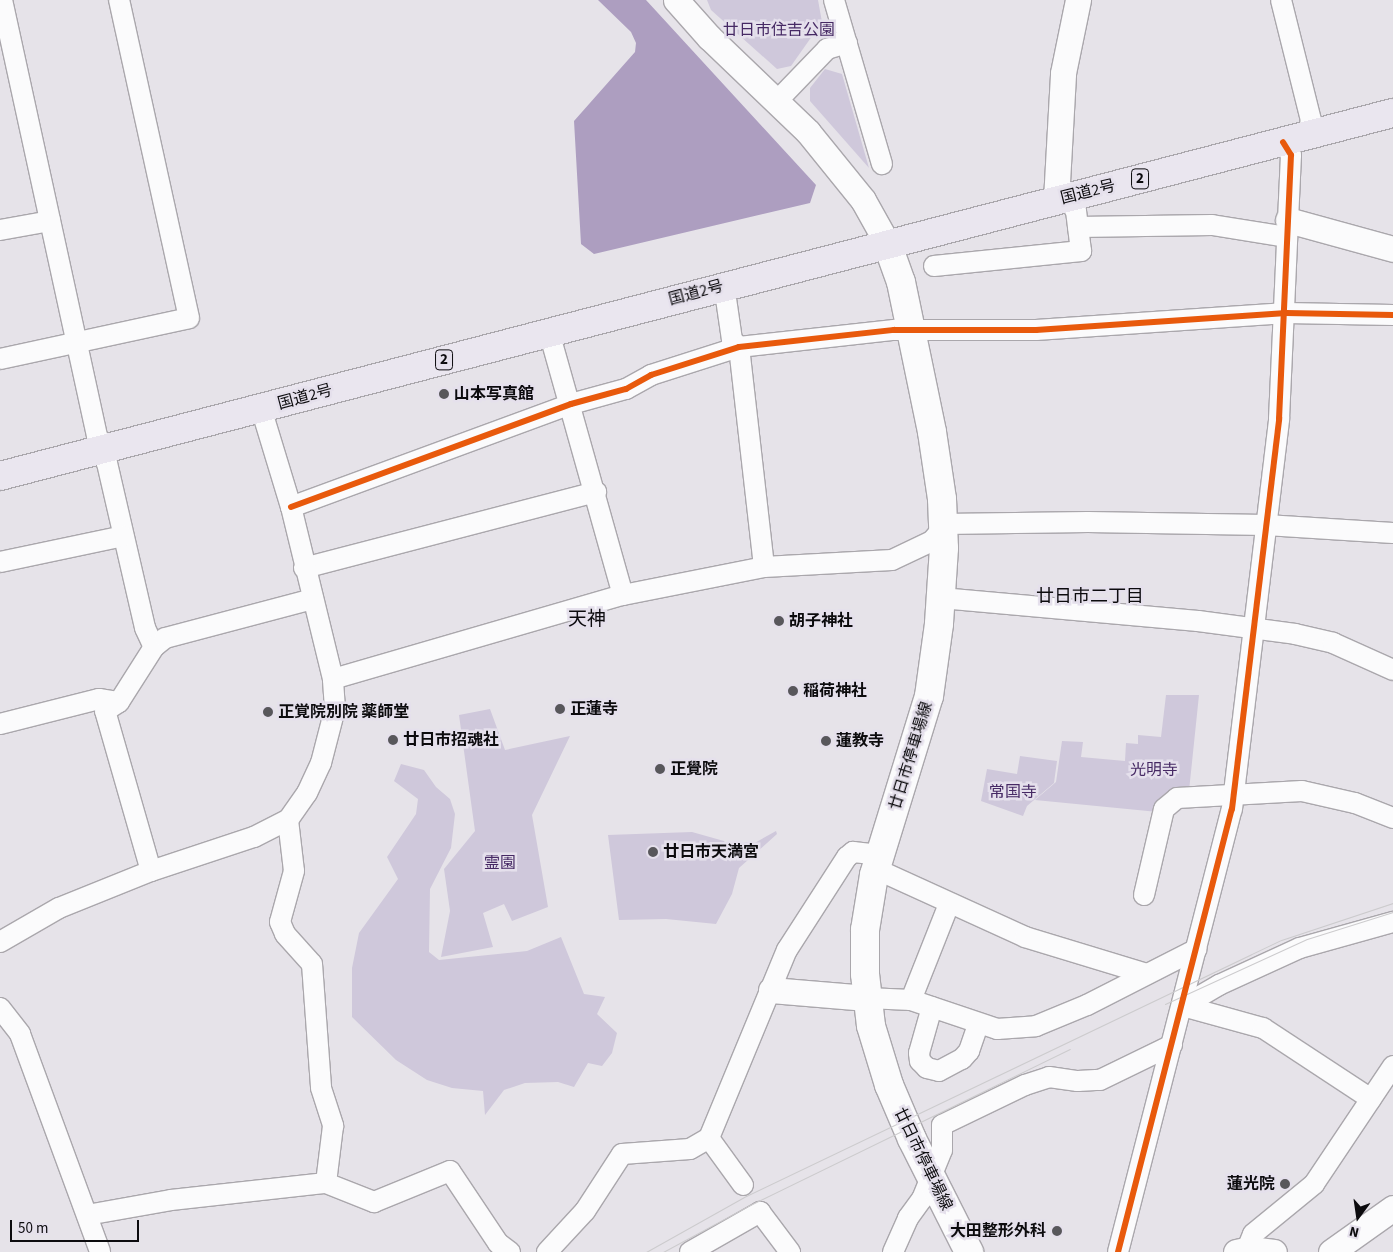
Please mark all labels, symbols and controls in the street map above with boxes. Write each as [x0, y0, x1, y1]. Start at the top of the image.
park label: 廿日市住吉公園 [723, 20, 835, 40]
road number: 2 [1130, 166, 1150, 192]
street label: 国道2号 [1059, 176, 1117, 208]
street label: 国道2号 [666, 276, 726, 310]
road number: 2 [434, 348, 454, 372]
street label: 国道2号 [275, 380, 335, 414]
place label: 山本写真館 [454, 384, 534, 404]
marker: 山本写真館 [438, 388, 450, 400]
district label: 廿日市二丁目 [1036, 586, 1144, 608]
district label: 天神 [568, 609, 606, 631]
place label: 胡子神社 [789, 611, 853, 631]
marker: 胡子神社 [773, 615, 785, 627]
place label: 稲荷神社 [803, 681, 867, 701]
marker: 稲荷神社 [787, 685, 799, 697]
place label: 正蓮寺 [570, 699, 618, 719]
street label: 廿日市停車場線 [885, 700, 937, 812]
place label: 正覚院別院 薬師堂 [278, 702, 409, 722]
marker: 正蓮寺 [554, 703, 566, 715]
marker: 正覚院別院 薬師堂 [262, 706, 274, 718]
place label: 廿日市招魂社 [403, 730, 499, 750]
place label: 蓮教寺 [836, 731, 884, 751]
marker: 廿日市招魂社 [387, 734, 399, 746]
marker: 蓮教寺 [820, 735, 832, 747]
place label: 正覺院 [670, 759, 718, 779]
park label: 光明寺 [1130, 760, 1178, 780]
marker: 正覺院 [654, 763, 666, 775]
park label: 常国寺 [989, 782, 1037, 802]
place label: 廿日市天満宮 [663, 842, 759, 862]
marker: 廿日市天満宮 [647, 846, 659, 858]
park label: 霊園 [484, 853, 516, 873]
street label: 廿日市停車場線 [890, 1104, 956, 1214]
place label: 蓮光院 [1227, 1174, 1275, 1194]
marker: 蓮光院 [1279, 1178, 1291, 1190]
north arrow [1333, 1192, 1383, 1242]
scale bar [12, 1210, 141, 1242]
text: 50 m [18, 1218, 48, 1239]
place label: 大田整形外科 [950, 1221, 1046, 1241]
text: N [1347, 1221, 1361, 1242]
marker: 大田整形外科 [1050, 1224, 1064, 1238]

